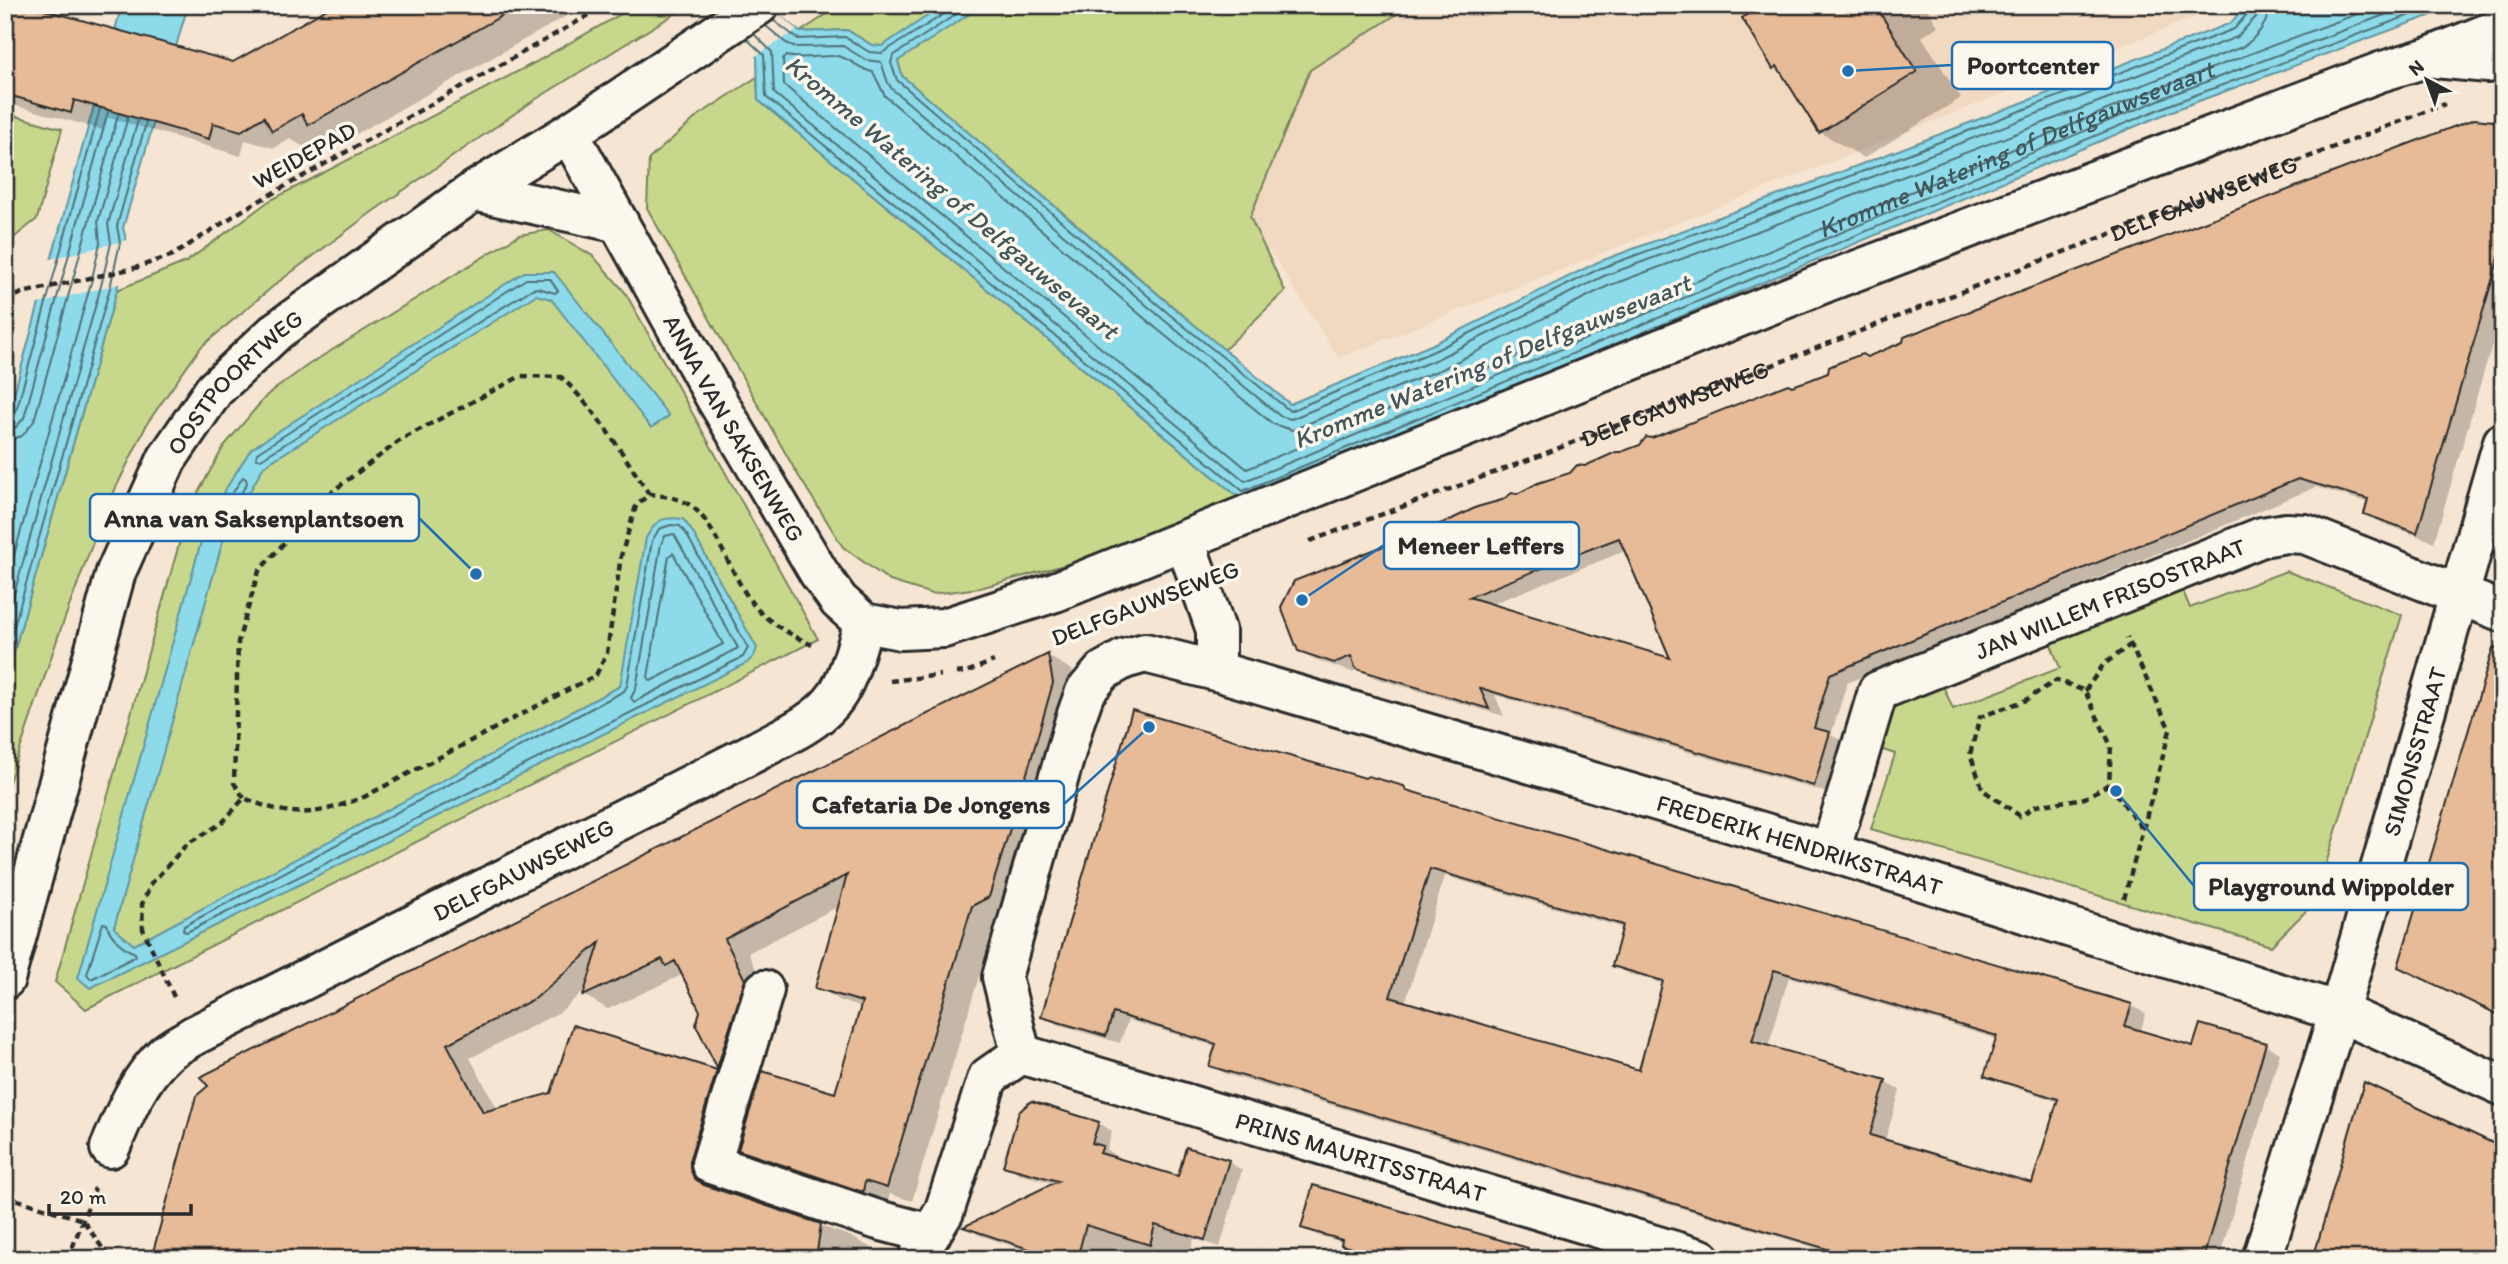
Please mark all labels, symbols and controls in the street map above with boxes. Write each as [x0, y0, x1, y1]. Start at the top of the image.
callout: Poortcenter [1952, 42, 2113, 89]
north arrow [2392, 46, 2462, 116]
water label: Kromme Watering of Delfgauwsevaart [779, 48, 1127, 347]
text: Poortcenter [1967, 49, 2100, 81]
water label: Kromme Watering of Delfgauwsevaart [1813, 52, 2221, 245]
text: N [2404, 55, 2429, 80]
street label: WEIDEPAD [247, 115, 361, 195]
street label: DELFGAUWSEWEG [2105, 148, 2301, 247]
water label: Kromme Watering of Delfgauwsevaart [1289, 266, 1697, 456]
street label: OOSTPOORTWEG [160, 303, 308, 460]
street label: ANNA VAN SAKSENWEG [658, 309, 811, 546]
street label: DELFGAUWSEWEG [1577, 354, 1773, 453]
callout: Anna van Saksenplantsoen [90, 494, 419, 541]
text: Anna van Saksenplantsoen [103, 502, 404, 534]
callout: Meneer Leffers [1384, 522, 1579, 569]
text: Meneer Leffers [1398, 529, 1564, 561]
street label: JAN WILLEM FRISOSTRAAT [1971, 531, 2250, 665]
street label: DELFGAUWSEWEG [1047, 554, 1243, 652]
street label: SIMONSSTRAAT [2376, 663, 2452, 839]
callout: Cafetaria De Jongens [797, 781, 1064, 828]
street label: FREDERIK HENDRIKSTRAAT [1653, 787, 1947, 901]
text: Cafetaria De Jongens [812, 788, 1050, 820]
street label: DELFGAUWSEWEG [428, 811, 619, 927]
callout: Playground Wippolder [2194, 863, 2468, 910]
text: Playground Wippolder [2208, 870, 2455, 902]
street label: PRINS MAURITSSTRAAT [1232, 1105, 1490, 1208]
scale bar [49, 1173, 191, 1217]
text: 20 m [60, 1184, 107, 1209]

